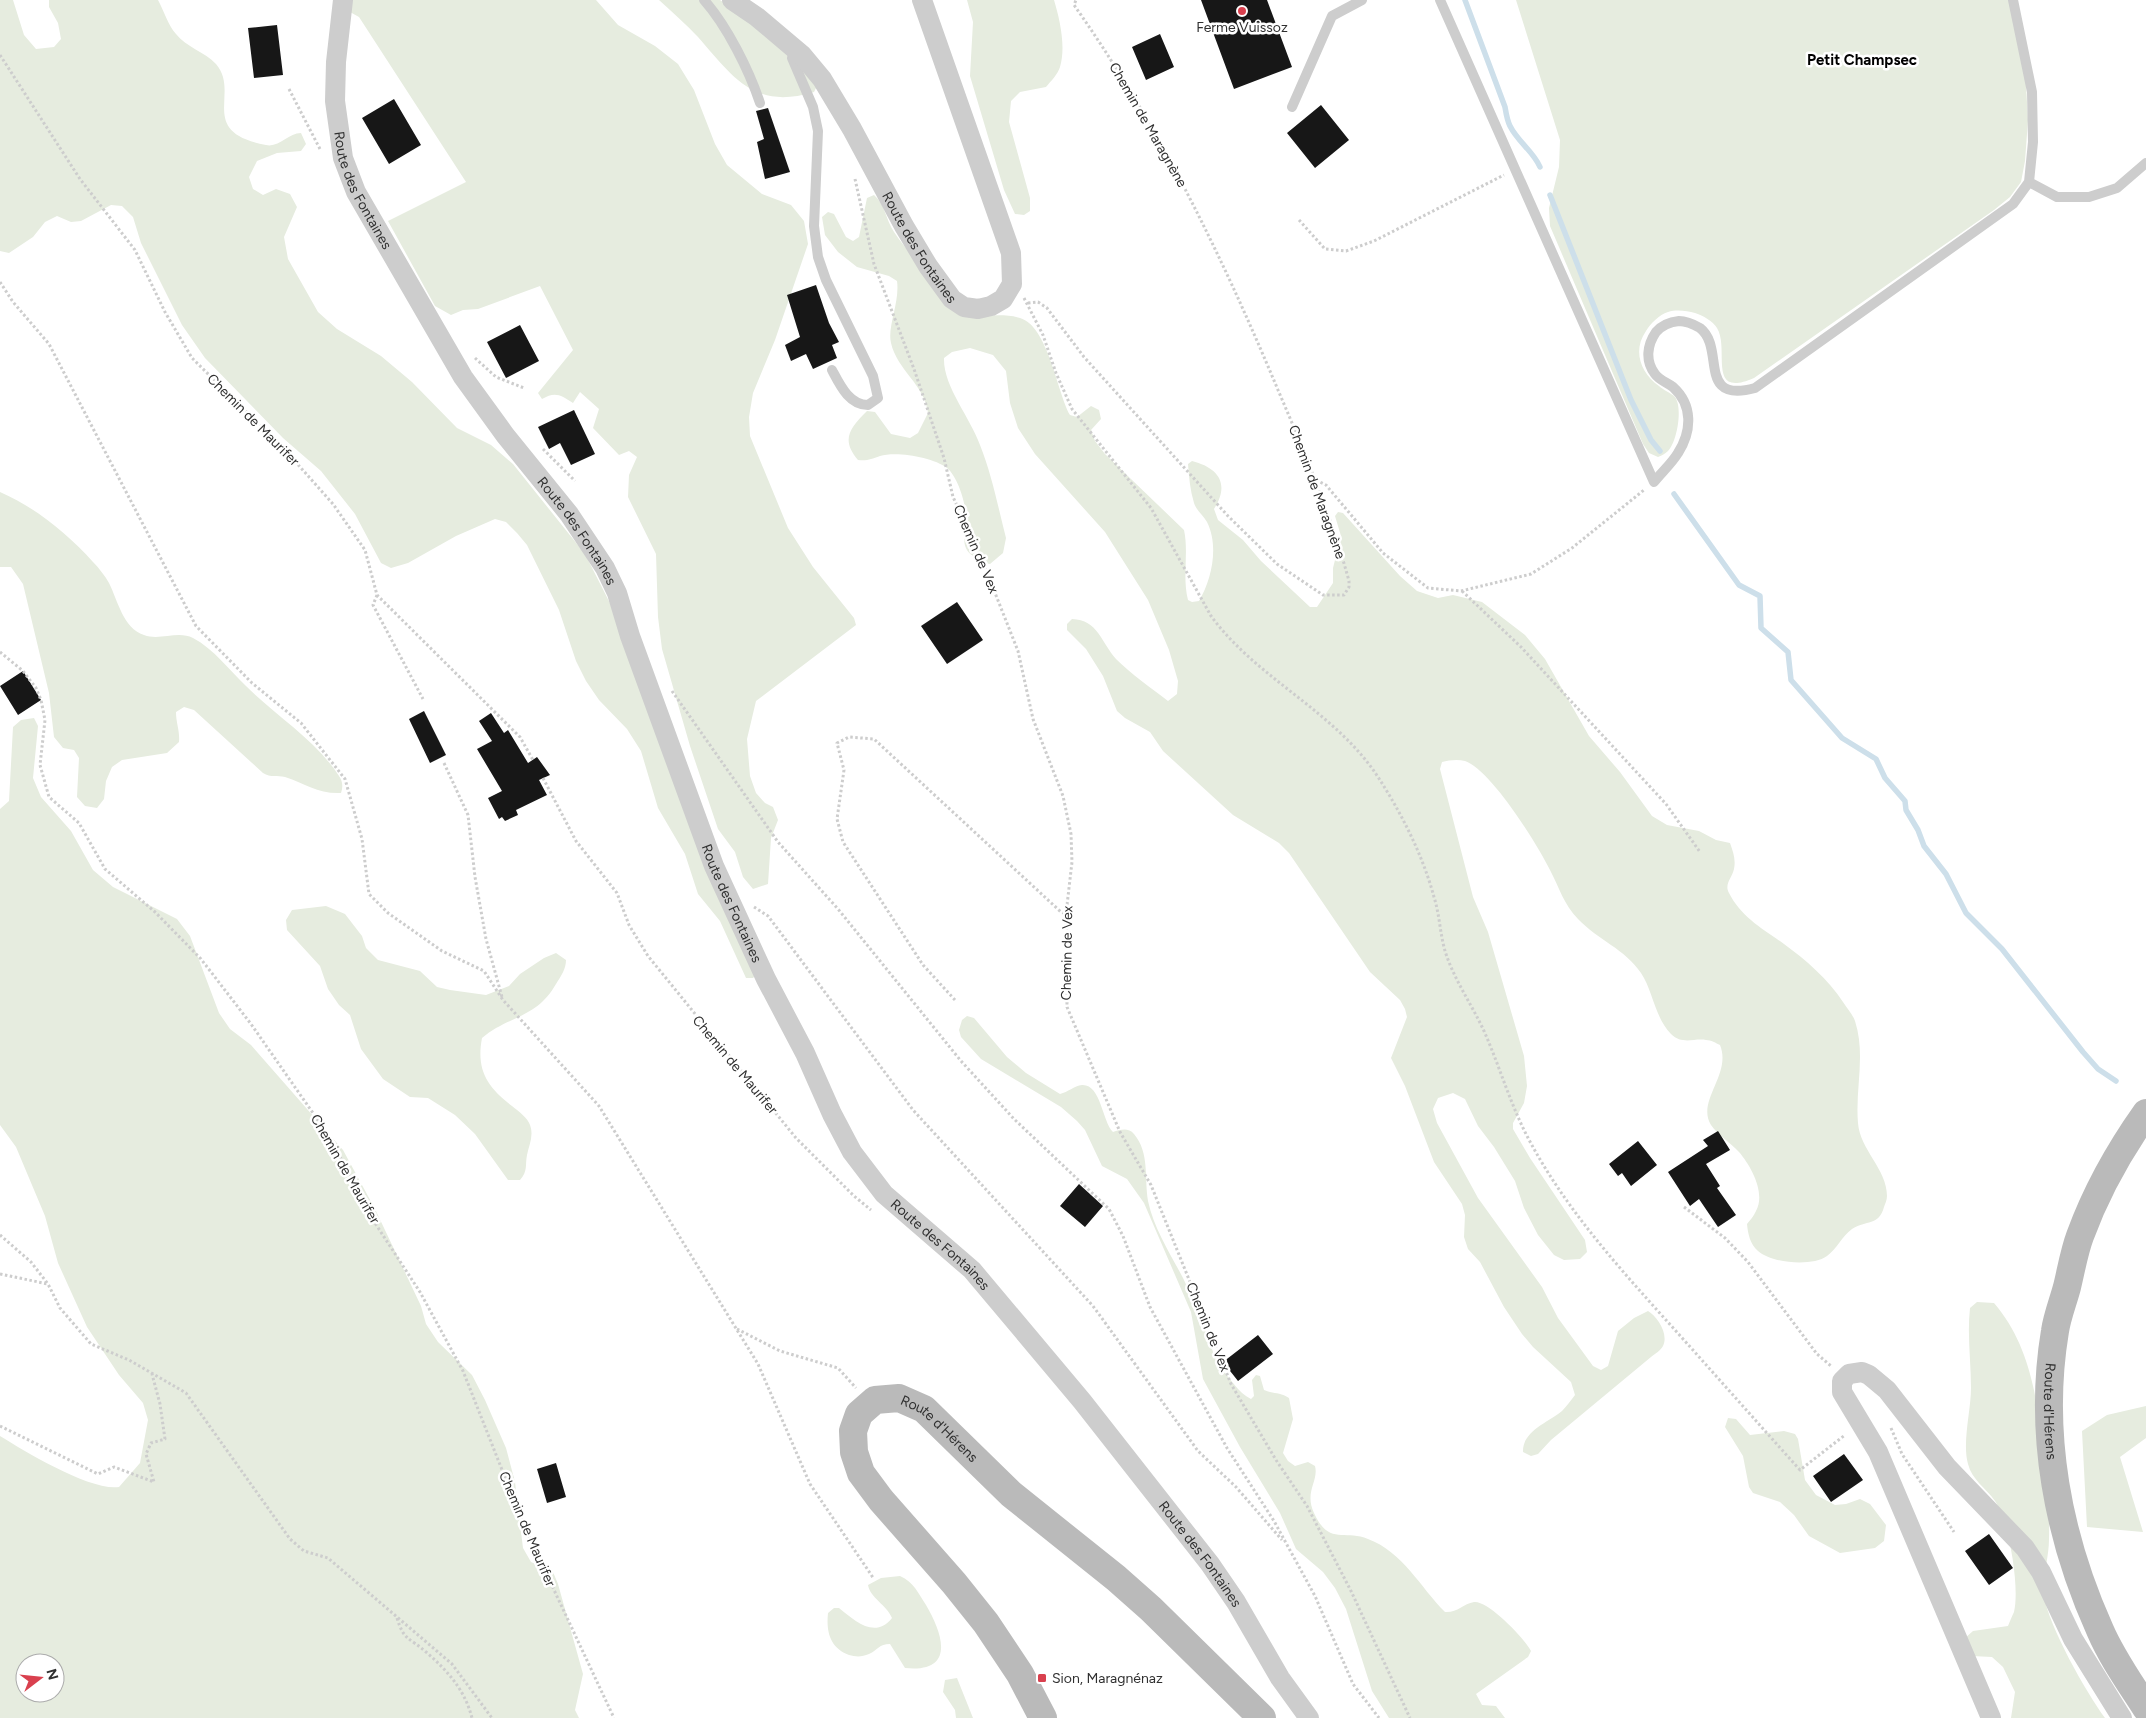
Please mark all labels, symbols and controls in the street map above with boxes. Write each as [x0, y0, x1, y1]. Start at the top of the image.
marker: Ferme Vuissoz [1236, 5, 1248, 17]
place label: Ferme Vuissoz [1196, 19, 1288, 36]
district label: Petit Champsec [1807, 51, 1917, 69]
street label: Chemin de Maragnène [1105, 60, 1191, 191]
street label: Route des Fontaines [331, 130, 396, 252]
street label: Route des Fontaines [879, 189, 961, 306]
street label: Chemin de Maurifer [203, 370, 303, 470]
street label: Chemin de Maragnène [1285, 423, 1349, 562]
street label: Route des Fontaines [534, 473, 620, 588]
street label: Chemin de Vex [950, 502, 1002, 596]
street label: Route des Fontaines [698, 842, 766, 965]
street label: Chemin de Vex [1058, 905, 1076, 1000]
street label: Chemin de Maurifer [689, 1012, 781, 1118]
street label: Chemin de Maurifer [307, 1111, 383, 1227]
street label: Route des Fontaines [887, 1195, 994, 1293]
street label: Chemin de Vex [1182, 1280, 1234, 1374]
street label: Route d'Hérens [2040, 1362, 2061, 1461]
street label: Route d'Hérens [898, 1391, 982, 1466]
street label: Chemin de Maurifer [495, 1469, 559, 1589]
street label: Route des Fontaines [1155, 1497, 1245, 1610]
north arrow [15, 1653, 65, 1703]
text: N [42, 1667, 62, 1682]
place label: Sion, Maragnénaz [1052, 1670, 1163, 1687]
marker: Sion, Maragnénaz [1036, 1672, 1048, 1684]

